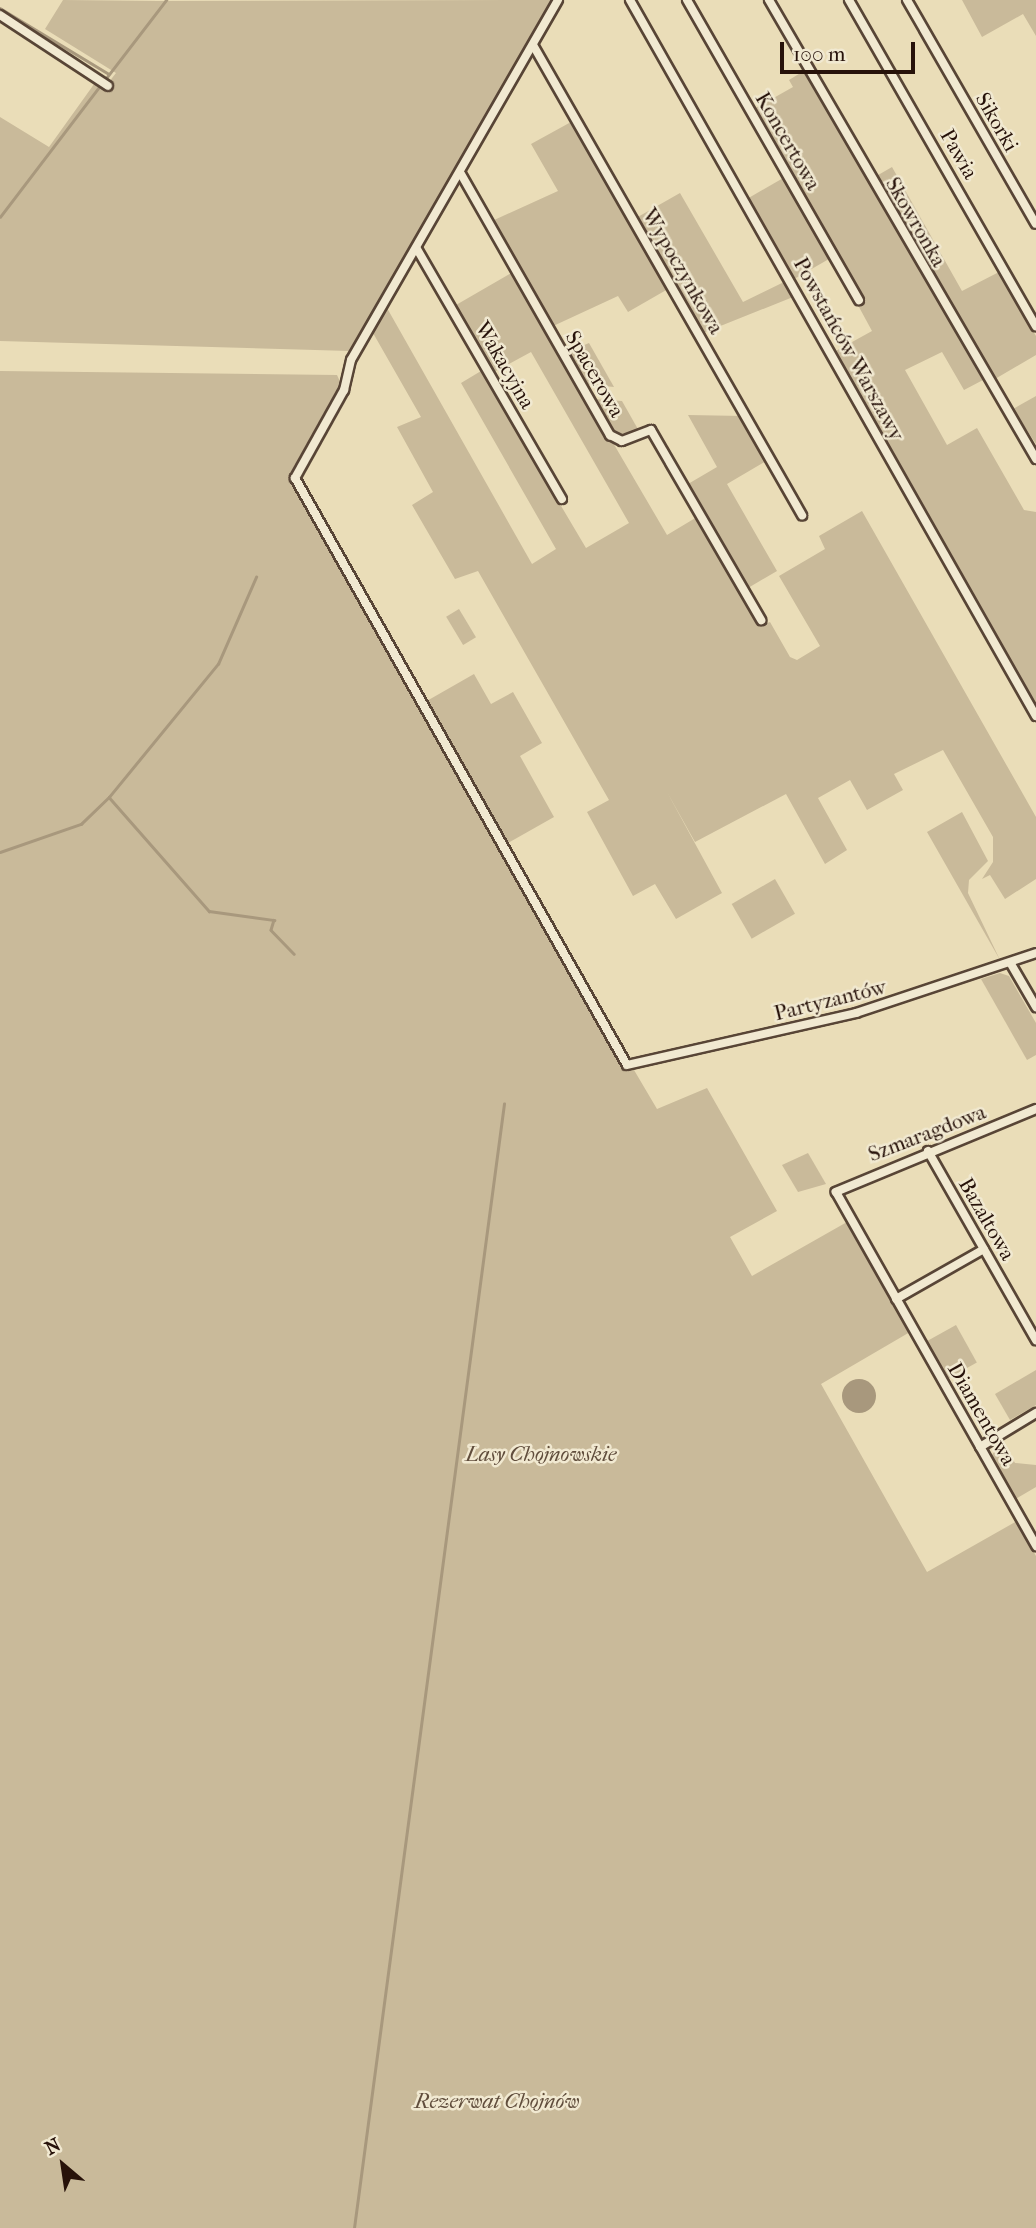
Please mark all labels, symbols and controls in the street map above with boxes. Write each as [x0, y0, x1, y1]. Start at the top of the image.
scale bar [784, 28, 919, 72]
text: 100 m [793, 42, 846, 66]
street label: Koncertowa [750, 87, 826, 195]
street label: Sikorki [970, 88, 1024, 156]
street label: Pawia [935, 125, 983, 183]
street label: Skowronka [880, 173, 952, 271]
street label: Wypoczynkowa [637, 204, 729, 338]
street label: Powstańców Warszawy [788, 253, 910, 445]
street label: Wakacyjna [470, 317, 540, 413]
street label: Spacerowa [560, 326, 630, 422]
street label: Partyzantów [771, 974, 889, 1026]
street label: Szmaragdowa [865, 1099, 989, 1167]
street label: Bazaltowa [953, 1173, 1021, 1265]
street label: Diamentowa [942, 1358, 1022, 1470]
park label: Lasy Chojnowskie [466, 1441, 616, 1467]
park label: Rezerwat Chojnów [415, 2088, 579, 2114]
north arrow [28, 2130, 98, 2200]
text: N [41, 2134, 64, 2160]

